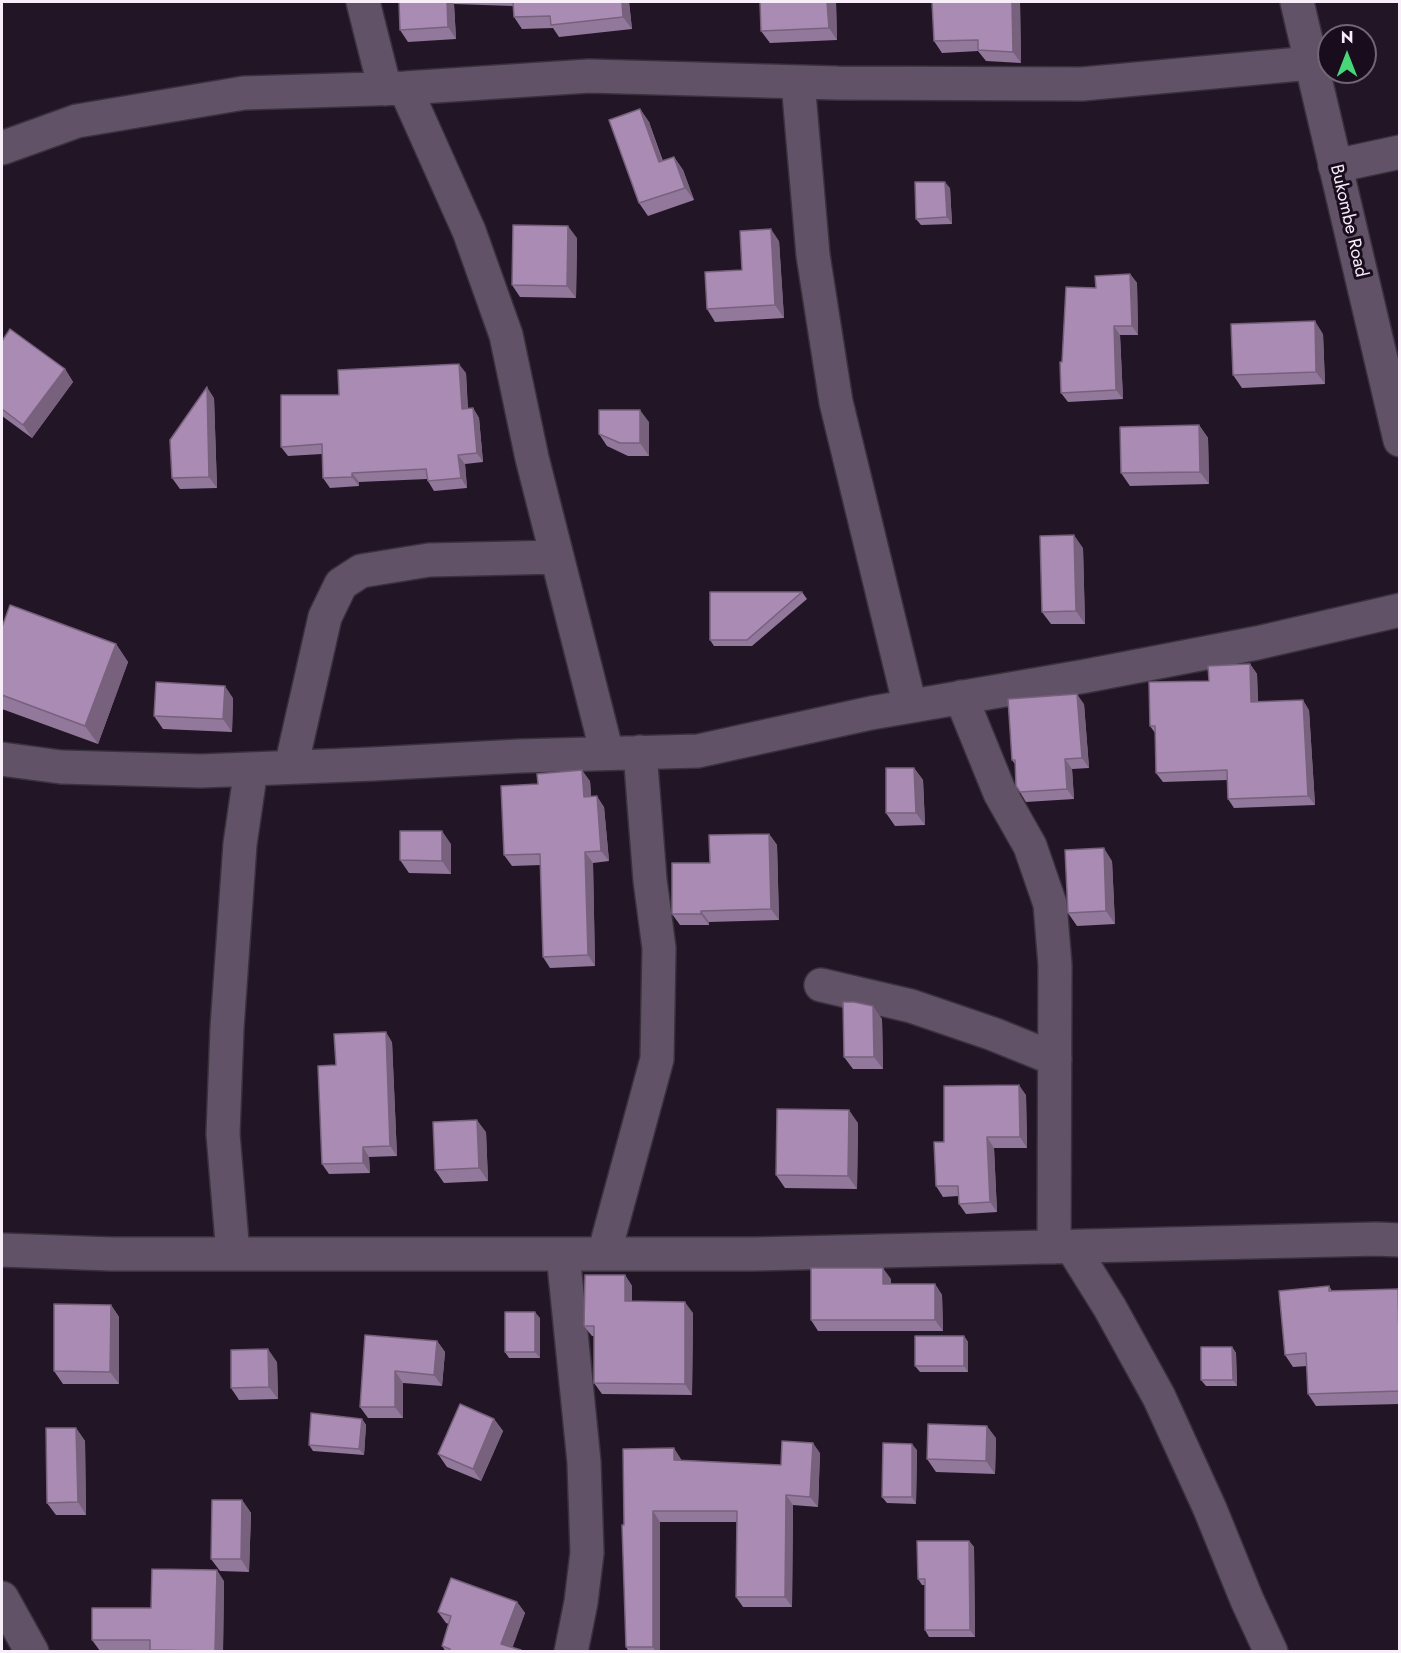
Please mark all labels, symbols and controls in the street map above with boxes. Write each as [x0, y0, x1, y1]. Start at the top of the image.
north arrow [1317, 24, 1377, 84]
text: N [1341, 26, 1353, 49]
street label: Bukombe Road [1325, 163, 1371, 279]

